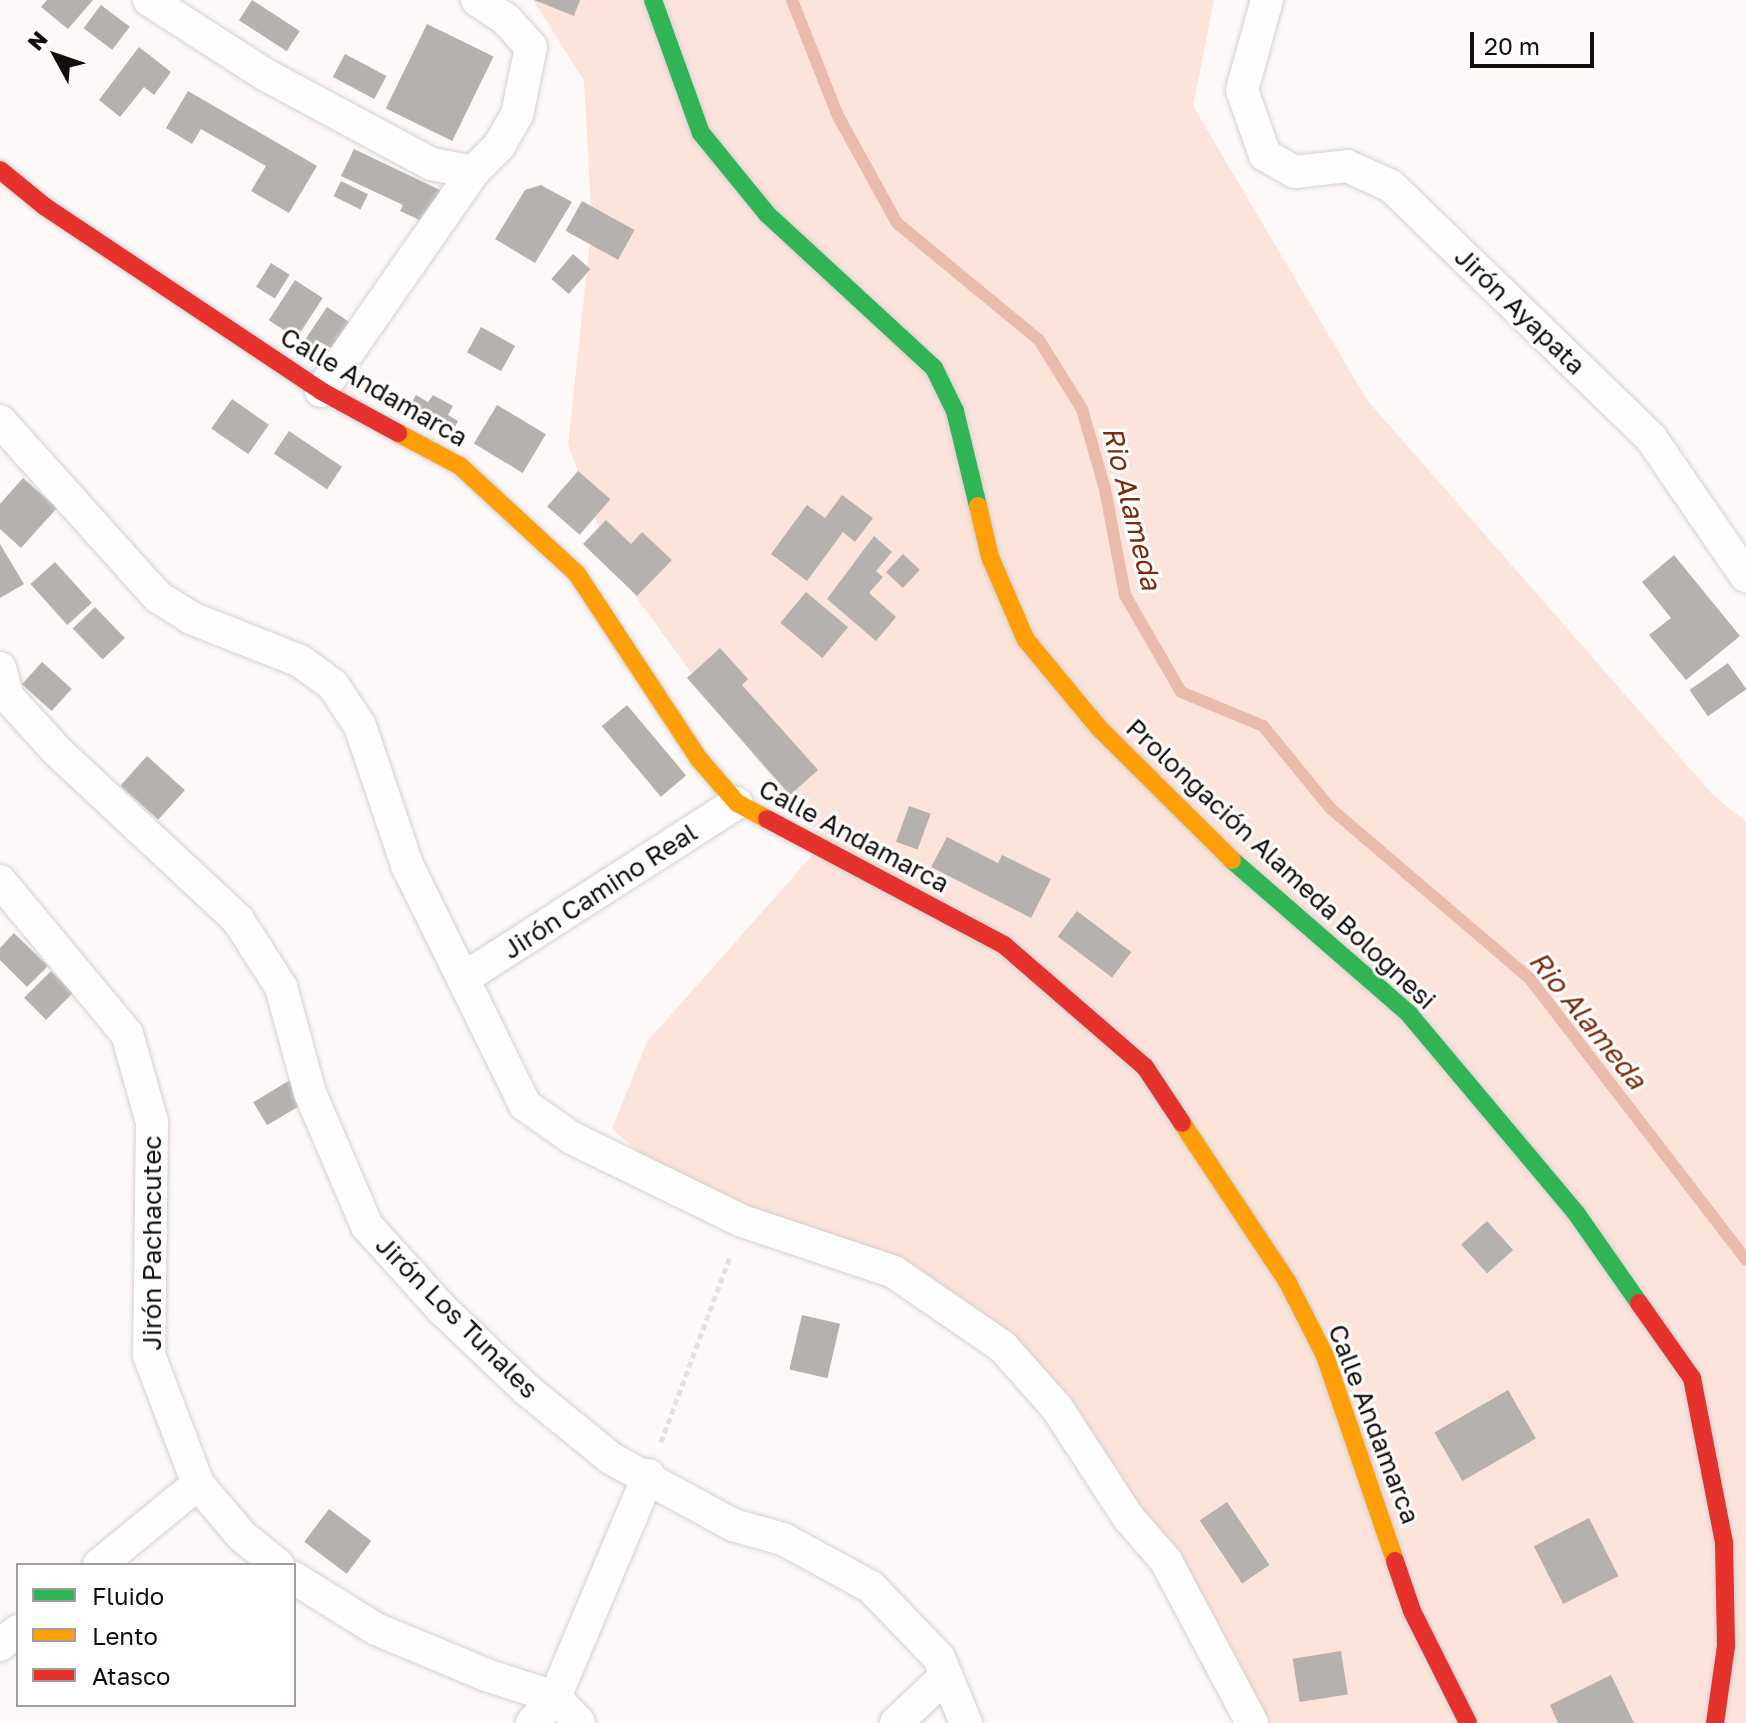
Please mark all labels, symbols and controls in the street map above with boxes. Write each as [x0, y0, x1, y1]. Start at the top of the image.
north arrow [16, 16, 96, 96]
scale bar [1474, 16, 1598, 66]
text: N [22, 25, 53, 55]
text: 20 m [1484, 31, 1540, 60]
street label: Jirón Ayapata [1448, 241, 1592, 381]
street label: Calle Andamarca [275, 321, 473, 453]
water label: Rio Alameda [1095, 423, 1169, 593]
street label: Prolongación Alameda Bolognesi [1120, 712, 1442, 1016]
street label: Calle Andamarca [754, 773, 954, 899]
street label: Jirón Camino Real [497, 817, 703, 965]
water label: Rio Alameda [1522, 944, 1654, 1096]
street label: Jirón Pachacutec [136, 1135, 168, 1351]
street label: Jirón Los Tunales [369, 1229, 545, 1405]
street label: Calle Andamarca [1322, 1320, 1426, 1528]
legend [16, 1563, 296, 1707]
text: Fluido [92, 1581, 164, 1610]
text: Lento [92, 1621, 158, 1650]
text: Atasco [92, 1661, 170, 1690]

